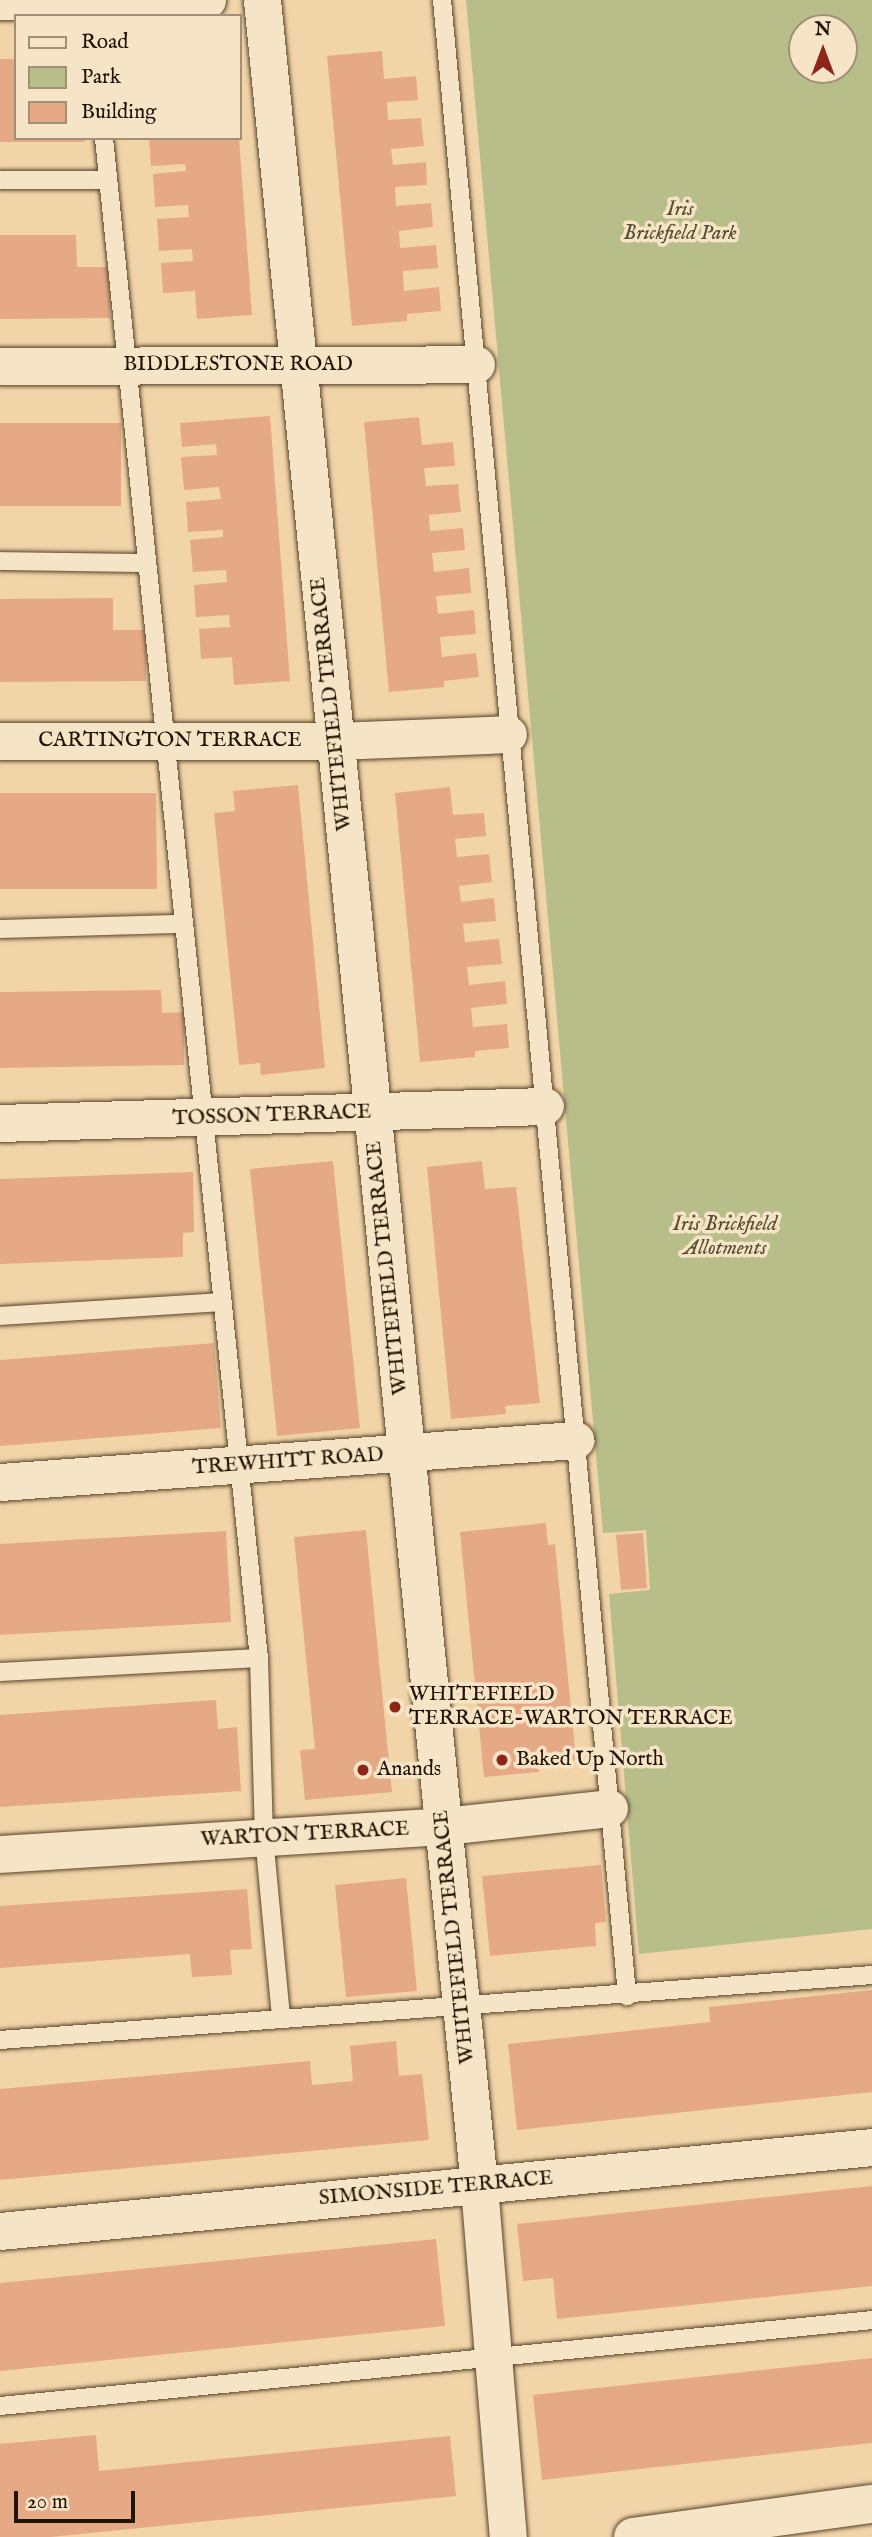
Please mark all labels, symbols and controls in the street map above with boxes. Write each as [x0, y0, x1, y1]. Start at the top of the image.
legend [14, 14, 242, 140]
north arrow [788, 14, 858, 84]
text: N [815, 18, 831, 42]
text: Road [81, 29, 128, 56]
text: Park [81, 64, 121, 91]
text: Building [81, 99, 156, 126]
park label: Iris Brickfield Park [623, 197, 737, 247]
street label: BIDDLESTONE ROAD [123, 352, 353, 378]
street label: WHITEFIELD TERRACE [306, 576, 358, 832]
street label: CARTINGTON TERRACE [38, 728, 302, 754]
street label: TOSSON TERRACE [172, 1100, 372, 1132]
street label: WHITEFIELD TERRACE [362, 1140, 414, 1396]
park label: Iris Brickfield Allotments [673, 1212, 777, 1262]
street label: TREWHITT ROAD [192, 1443, 384, 1481]
place label: WHITEFIELD TERRACE-WARTON TERRACE [409, 1682, 733, 1732]
marker: WHITEFIELD TERRACE-WARTON TERRACE [387, 1699, 403, 1715]
place label: Baked Up North [516, 1747, 664, 1773]
marker: Baked Up North [494, 1752, 510, 1768]
place label: Anands [377, 1757, 441, 1783]
marker: Anands [355, 1762, 371, 1778]
street label: WHITEFIELD TERRACE [429, 1809, 481, 2065]
street label: WARTON TERRACE [200, 1817, 410, 1853]
street label: SIMONSIDE TERRACE [318, 2166, 554, 2212]
scale bar [18, 2478, 138, 2522]
text: 20 m [27, 2489, 68, 2516]

